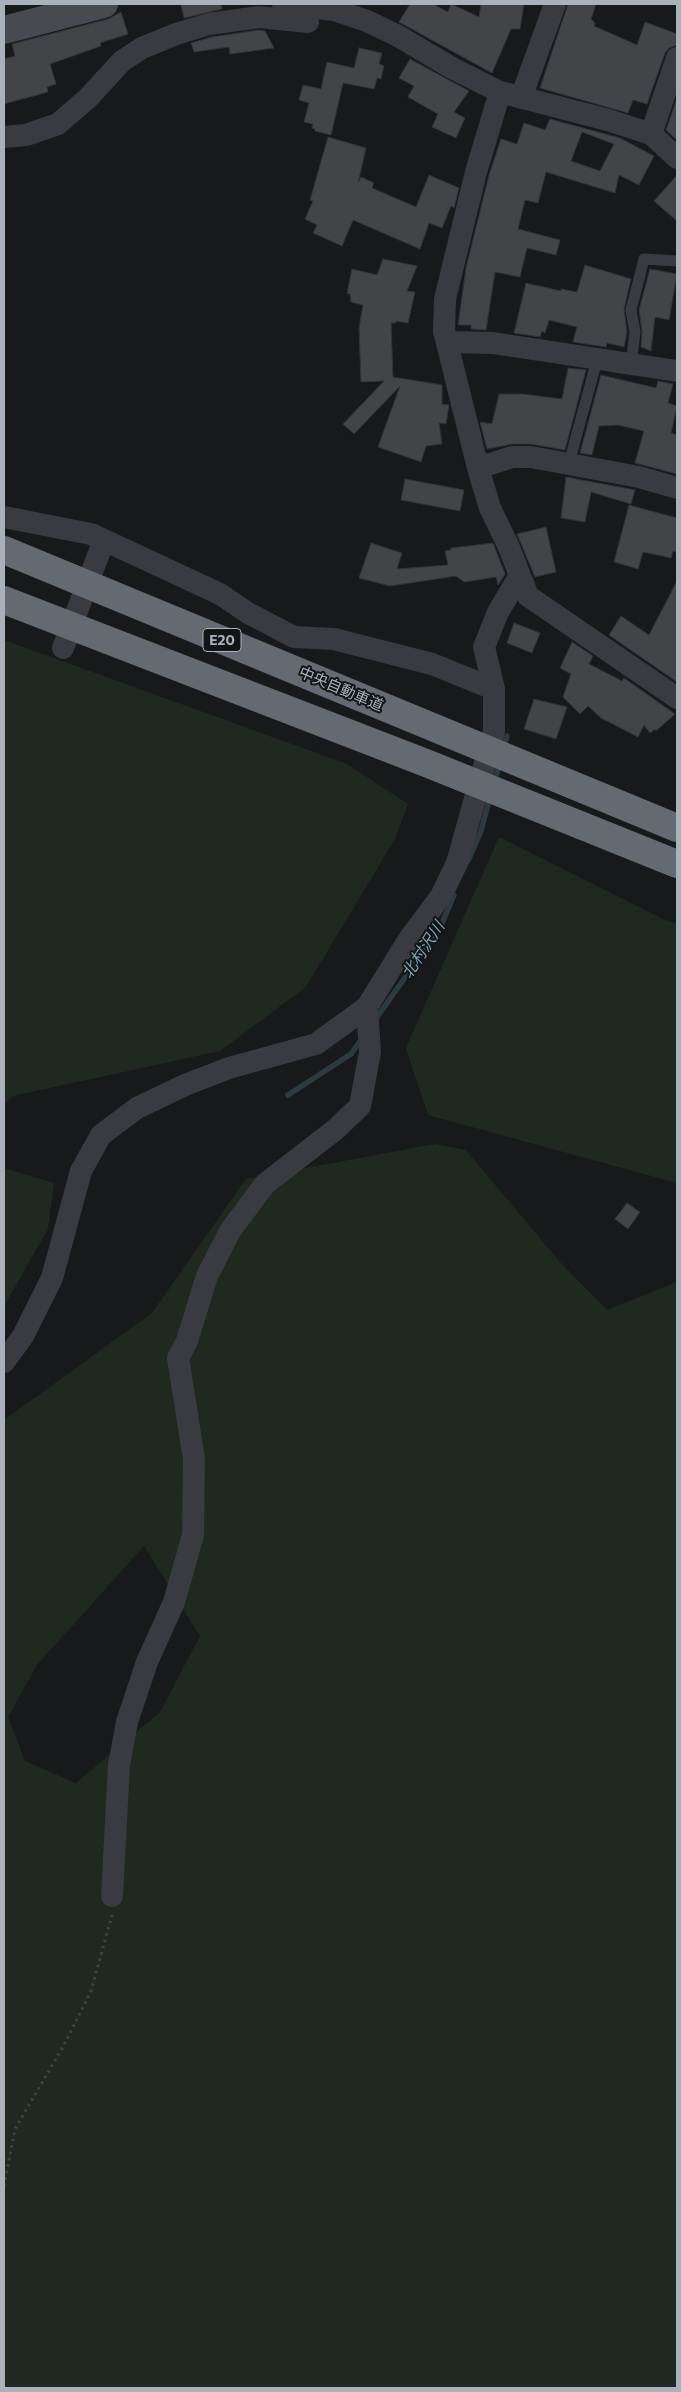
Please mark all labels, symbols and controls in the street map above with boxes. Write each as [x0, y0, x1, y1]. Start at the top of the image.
road number: E20 [203, 628, 241, 652]
street label: 中央自動車道 [296, 663, 386, 715]
water label: 北村沢川 [398, 918, 448, 982]

